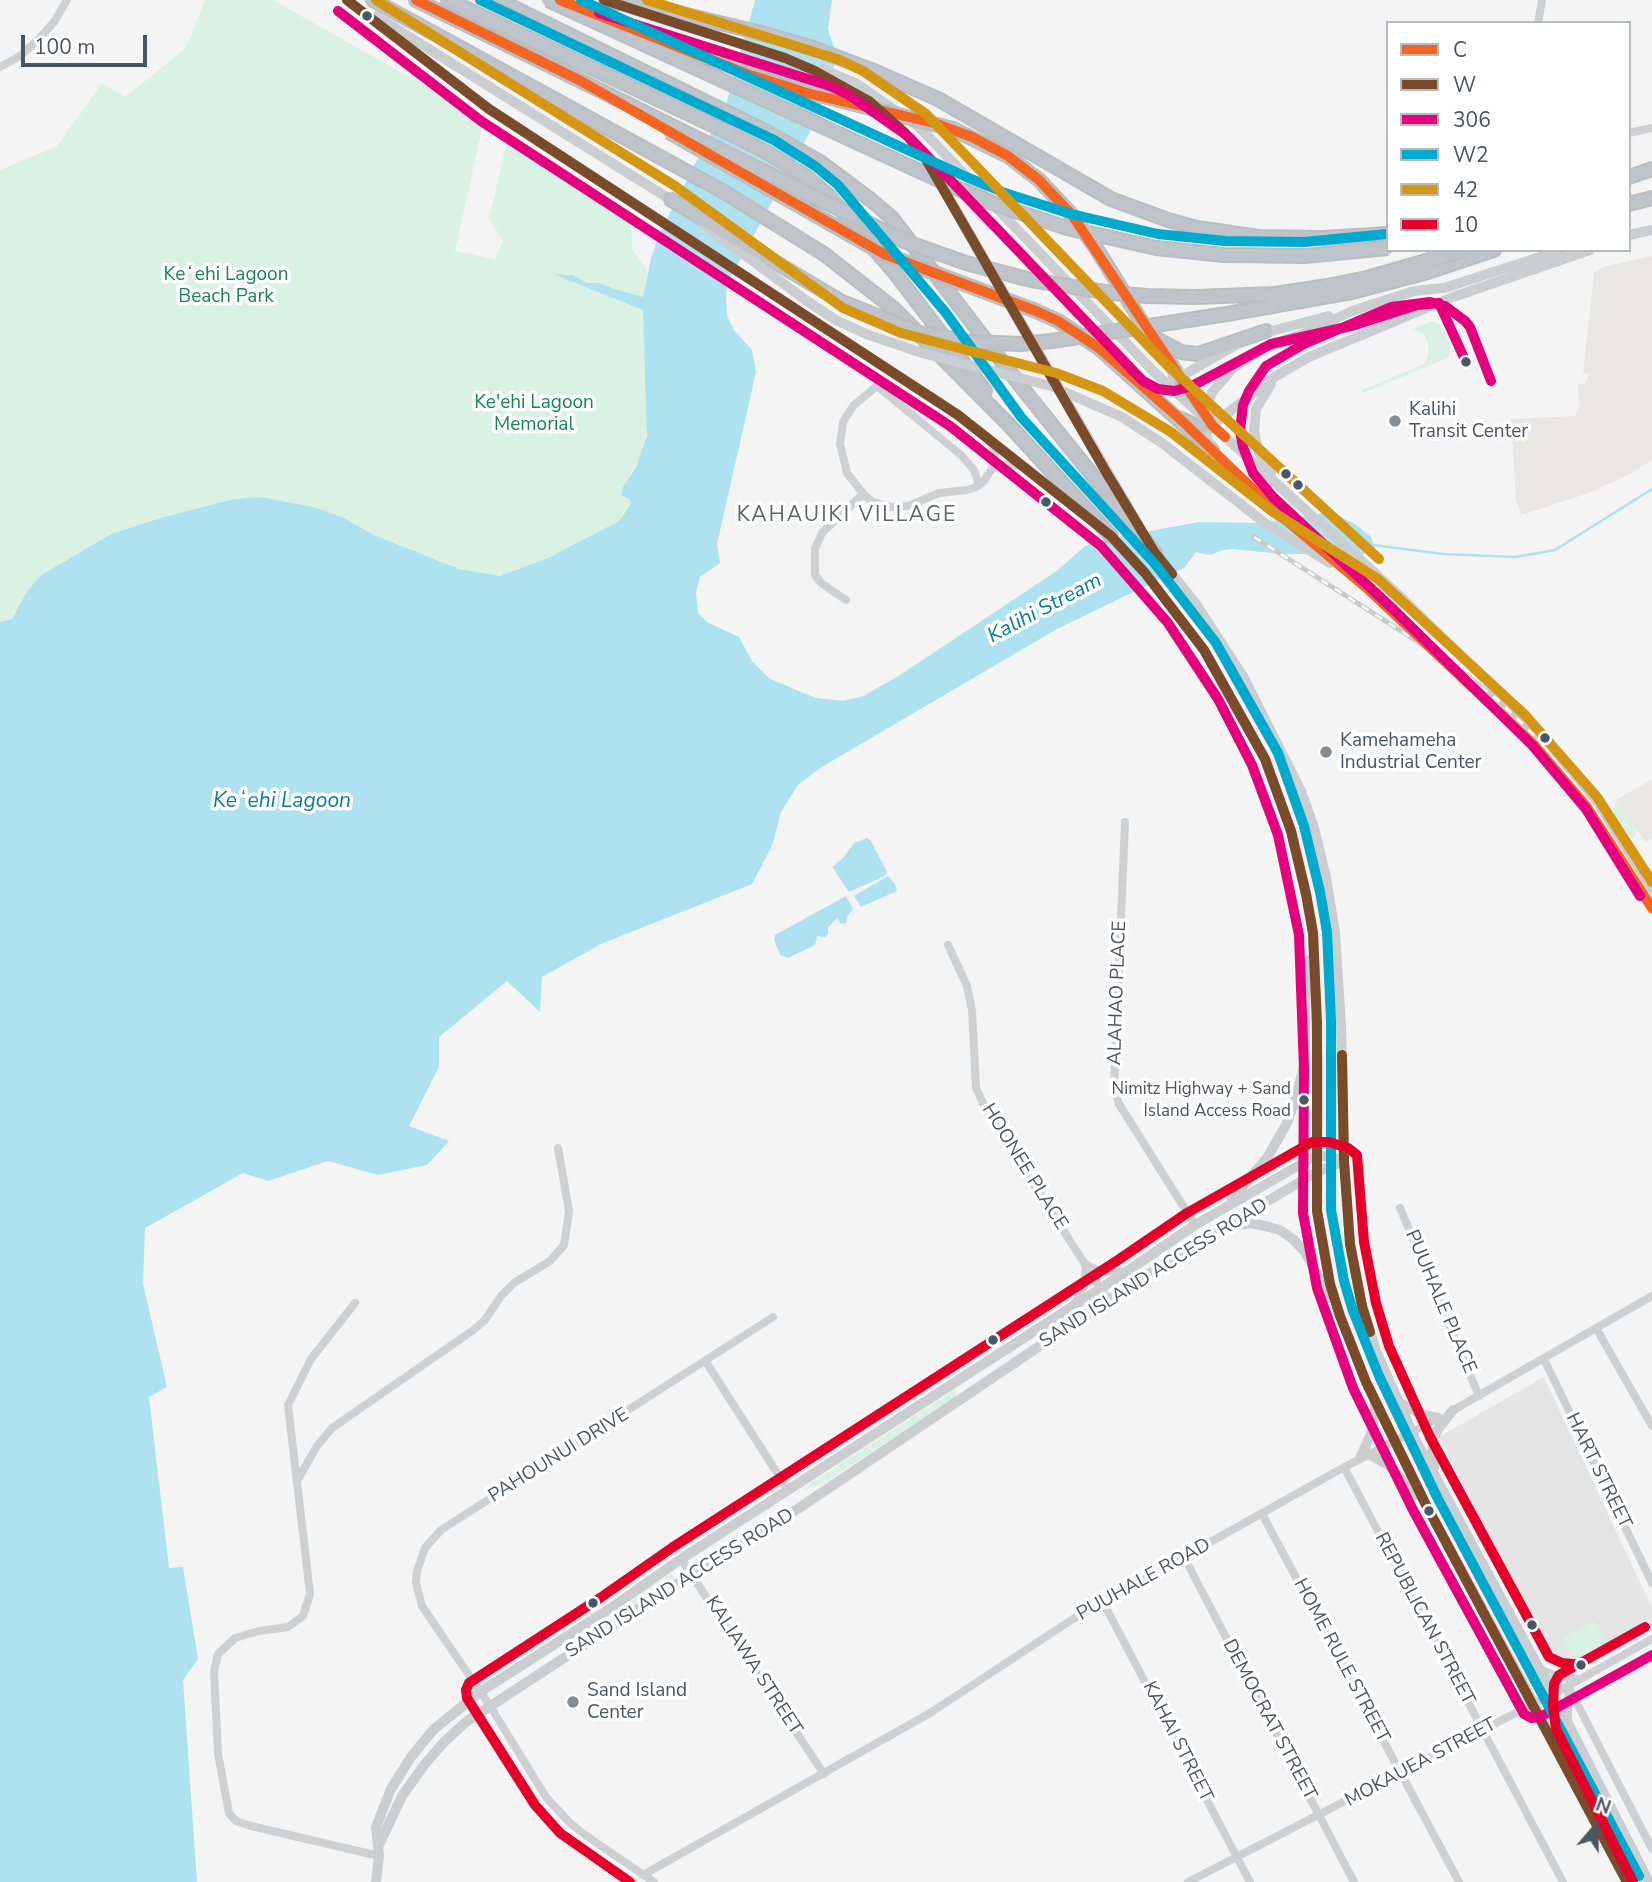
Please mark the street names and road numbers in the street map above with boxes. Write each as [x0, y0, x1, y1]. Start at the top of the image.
street label: ALAHAO PLACE [1104, 920, 1132, 1066]
street label: HOONEE PLACE [976, 1100, 1072, 1234]
street label: SAND ISLAND ACCESS ROAD [1036, 1194, 1272, 1354]
street label: PUUHALE PLACE [1399, 1227, 1481, 1377]
street label: PAHOUNUI DRIVE [485, 1404, 633, 1508]
street label: HART STREET [1560, 1409, 1636, 1533]
street label: SAND ISLAND ACCESS ROAD [562, 1504, 798, 1664]
street label: REPUBLICAN STREET [1369, 1529, 1479, 1709]
street label: PUUHALE ROAD [1073, 1534, 1215, 1626]
street label: HOME RULE STREET [1288, 1575, 1394, 1747]
street label: KALIAWA STREET [700, 1592, 806, 1740]
street label: DEMOCRAT STREET [1217, 1636, 1321, 1804]
street label: KAHAI STREET [1137, 1678, 1217, 1806]
street label: MOKAUEA STREET [1341, 1713, 1501, 1813]

